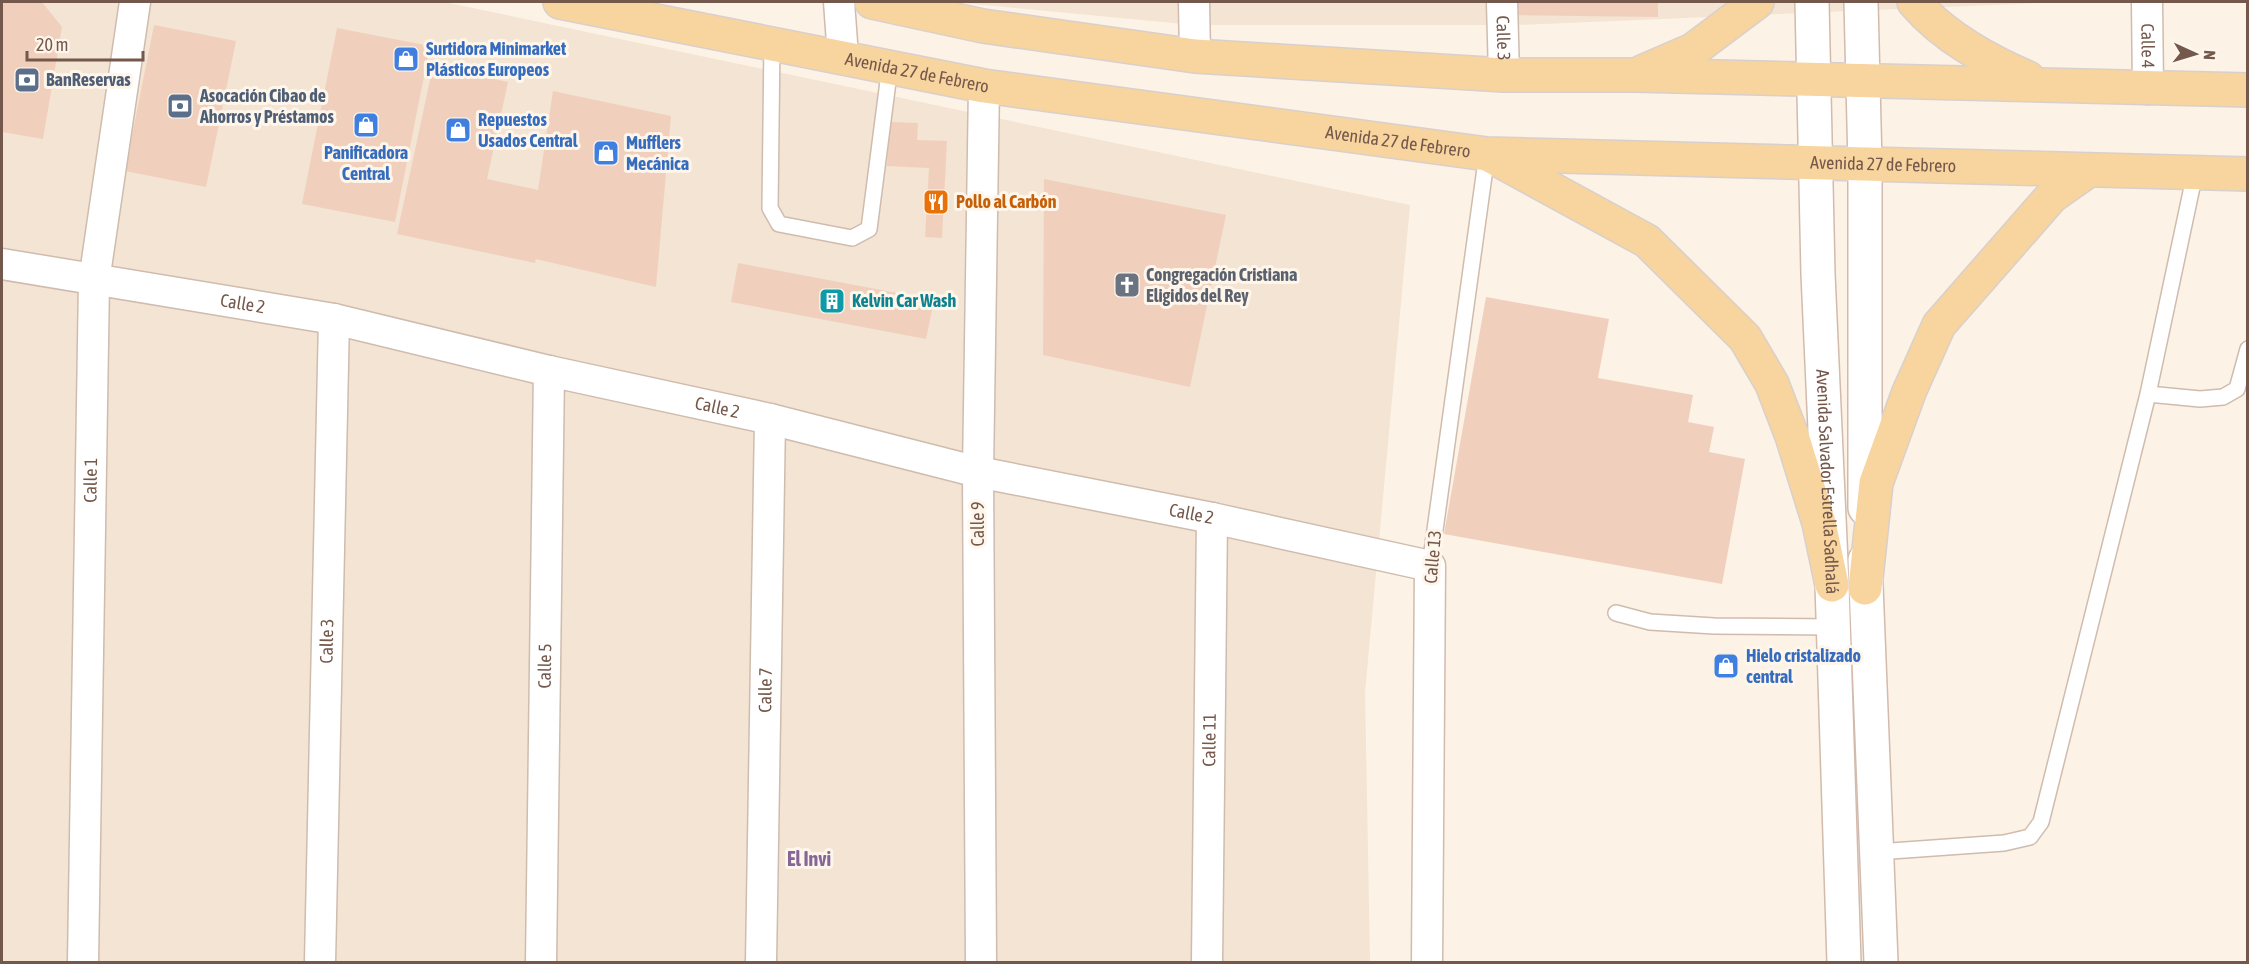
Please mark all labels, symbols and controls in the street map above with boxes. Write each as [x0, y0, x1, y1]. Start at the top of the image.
street label: Calle 3 [1492, 15, 1515, 61]
street label: Calle 4 [2137, 23, 2159, 69]
scale bar [27, 24, 142, 62]
north arrow [2165, 24, 2225, 84]
text: 20 m [36, 34, 68, 55]
place label: Surtidora Minimarket Plásticos Europeos [426, 38, 567, 80]
shop icon: Surtidora Minimarket Plásticos Europeos [391, 44, 421, 74]
street label: Avenida 27 de Febrero [843, 48, 990, 97]
text: N [2201, 50, 2219, 60]
bank icon: BanReservas [12, 65, 42, 95]
place label: BanReservas [46, 69, 131, 90]
place label: Asocación Cibao de Ahorros y Préstamos [199, 85, 334, 127]
bank icon: Asocación Cibao de Ahorros y Préstamos [165, 91, 195, 121]
place label: Repuestos Usados Central [478, 109, 578, 151]
shop icon: Panificadora Central [351, 110, 381, 140]
shop icon: Repuestos Usados Central [443, 115, 473, 145]
street label: Avenida 27 de Febrero [1324, 121, 1472, 162]
place label: Mufflers Mecánica [626, 132, 689, 174]
shop icon: Mufflers Mecánica [591, 138, 621, 168]
place label: Panificadora Central [324, 142, 408, 184]
street label: Avenida 27 de Febrero [1810, 151, 1956, 176]
restaurant icon: Pollo al Carbón [921, 187, 951, 217]
place label: Pollo al Carbón [956, 191, 1057, 212]
place label: Congregación Cristiana Eligidos del Rey [1146, 264, 1297, 306]
church icon: Congregación Cristiana Eligidos del Rey [1112, 270, 1142, 300]
building icon: Kelvin Car Wash [817, 286, 847, 316]
street label: Calle 2 [219, 289, 267, 317]
place label: Kelvin Car Wash [852, 290, 956, 311]
street label: Avenida Salvador Estrella Sadhalá [1812, 369, 1843, 595]
street label: Calle 2 [693, 392, 742, 422]
street label: Calle 1 [79, 457, 101, 503]
street label: Calle 2 [1167, 499, 1216, 528]
street label: Calle 9 [967, 502, 988, 546]
street label: Calle 13 [1420, 529, 1445, 584]
street label: Calle 3 [316, 618, 337, 664]
street label: Calle 5 [534, 643, 555, 689]
place label: Hielo cristalizado central [1746, 645, 1861, 687]
shop icon: Hielo cristalizado central [1711, 651, 1741, 681]
street label: Calle 7 [754, 667, 776, 713]
street label: Calle 11 [1198, 713, 1220, 767]
district label: El Invi [787, 847, 831, 870]

